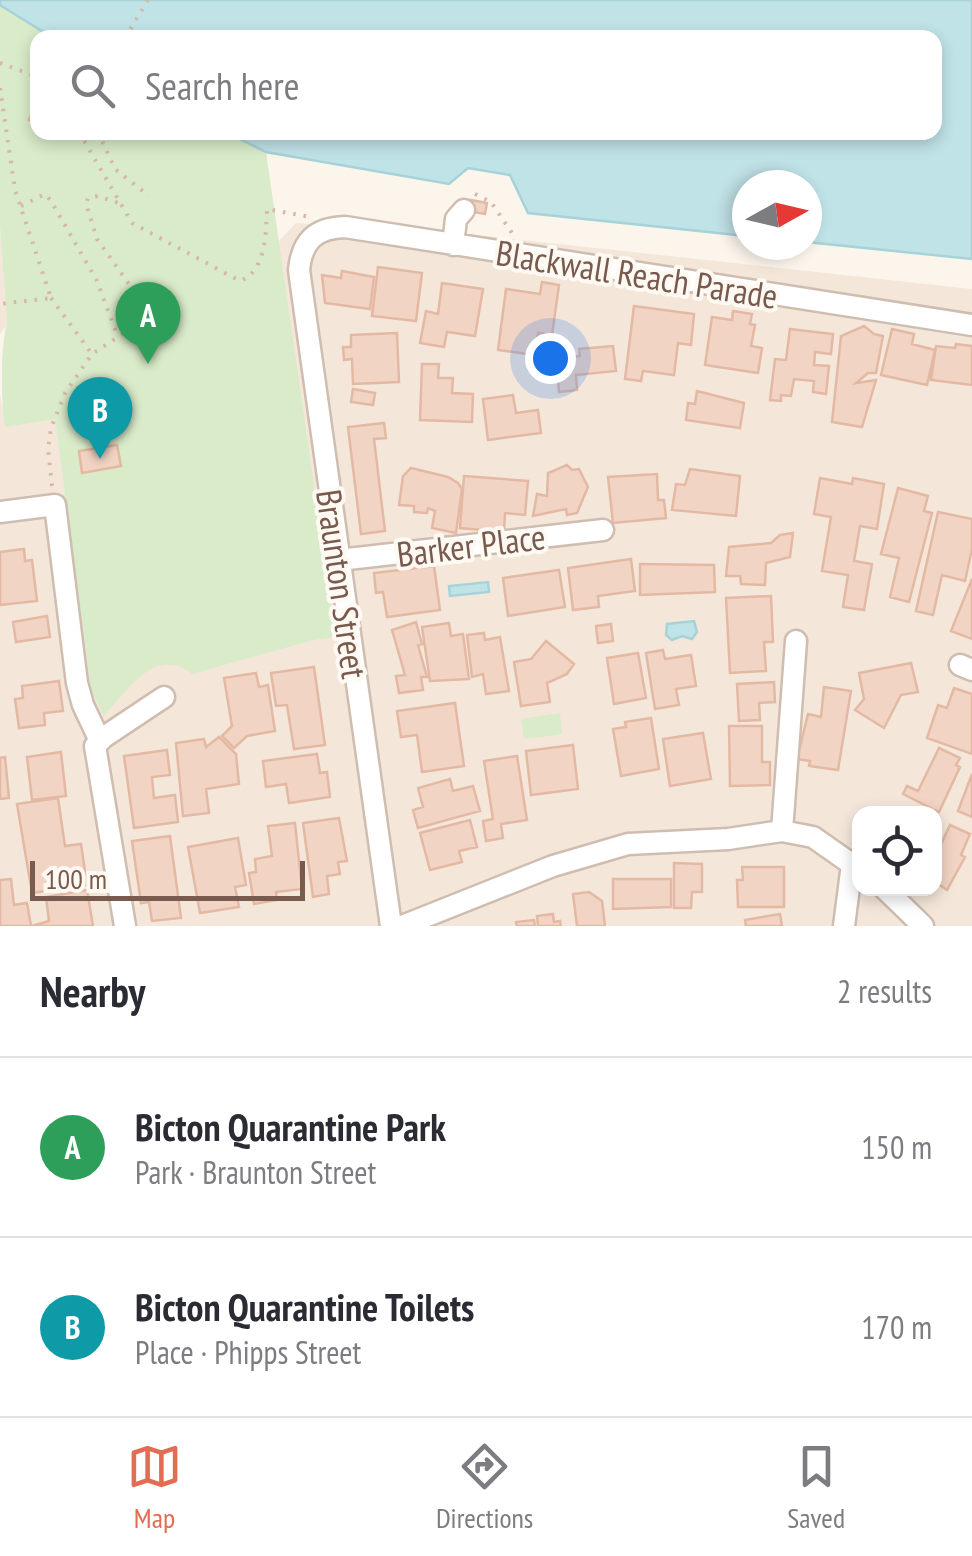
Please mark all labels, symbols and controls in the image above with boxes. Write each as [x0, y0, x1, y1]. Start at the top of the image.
search box [30, 30, 942, 140]
icon: search [65, 58, 120, 113]
text: Search here [145, 61, 299, 110]
north arrow [732, 170, 822, 260]
street label: Blackwall Reach Parade [493, 229, 781, 319]
pin: A [116, 282, 180, 364]
your location [525, 333, 576, 384]
pin: B [68, 376, 132, 459]
street label: Braunton Street [306, 487, 378, 682]
street label: Barker Place [394, 513, 548, 577]
map controls [852, 806, 942, 896]
button: locate [852, 806, 942, 896]
scale bar [30, 856, 305, 900]
text: 100 m [45, 860, 107, 897]
text: Nearby [40, 964, 145, 1019]
text: 2 results [837, 970, 932, 1012]
text: Bicton Quarantine Park [135, 1102, 446, 1151]
text: A [64, 1126, 81, 1168]
text: 150 m [861, 1126, 932, 1168]
text: Park · Braunton Street [135, 1151, 376, 1193]
text: Bicton Quarantine Toilets [135, 1282, 474, 1331]
text: B [65, 1306, 80, 1348]
text: 170 m [861, 1306, 932, 1348]
text: Place · Phipps Street [135, 1331, 361, 1373]
tab: Map [127, 1439, 182, 1536]
tab: Directions [436, 1439, 533, 1536]
tab: Saved [787, 1439, 845, 1536]

